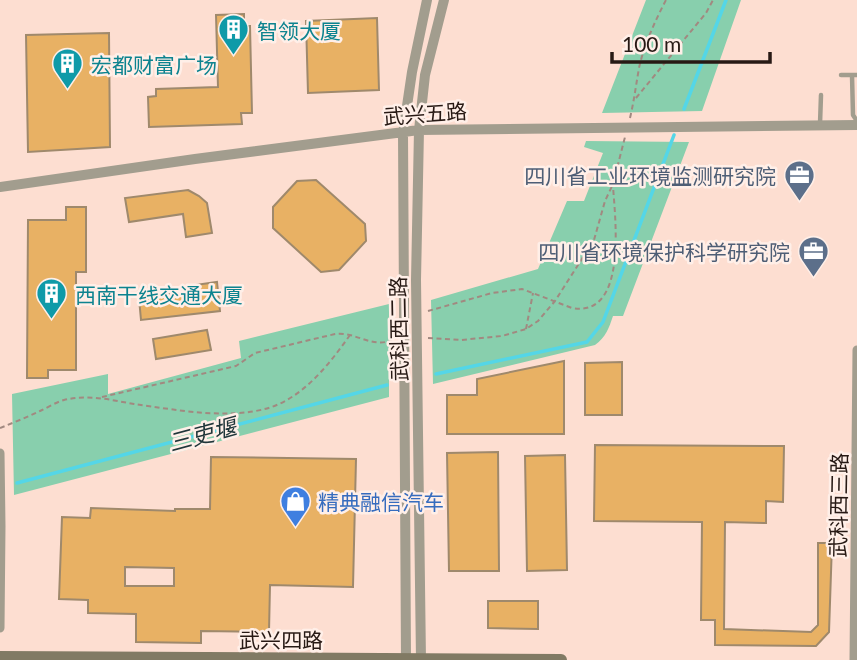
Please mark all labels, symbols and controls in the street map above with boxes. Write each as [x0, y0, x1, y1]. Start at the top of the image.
building icon: 智领大厦 [217, 13, 251, 57]
place label: 智领大厦 [257, 18, 341, 43]
scale bar [612, 21, 770, 65]
text: 100 m [622, 31, 681, 56]
building icon: 宏都财富广场 [51, 47, 85, 91]
place label: 宏都财富广场 [91, 52, 217, 77]
street label: 武兴五路 [382, 98, 468, 128]
office icon: 四川省工业环境监测研究院 [782, 158, 816, 202]
place label: 四川省工业环境监测研究院 [524, 163, 776, 188]
office icon: 四川省环境保护科学研究院 [796, 234, 830, 278]
place label: 四川省环境保护科学研究院 [538, 239, 790, 264]
street label: 武科西二路 [385, 276, 411, 382]
building icon: 西南干线交通大厦 [35, 277, 69, 321]
place label: 西南干线交通大厦 [75, 282, 243, 307]
water label: 三吏堰 [165, 411, 243, 456]
street label: 武科西三路 [825, 452, 851, 558]
shop icon: 精典融信汽车 [278, 484, 312, 528]
place label: 精典融信汽车 [318, 489, 444, 514]
street label: 武兴四路 [239, 627, 323, 652]

